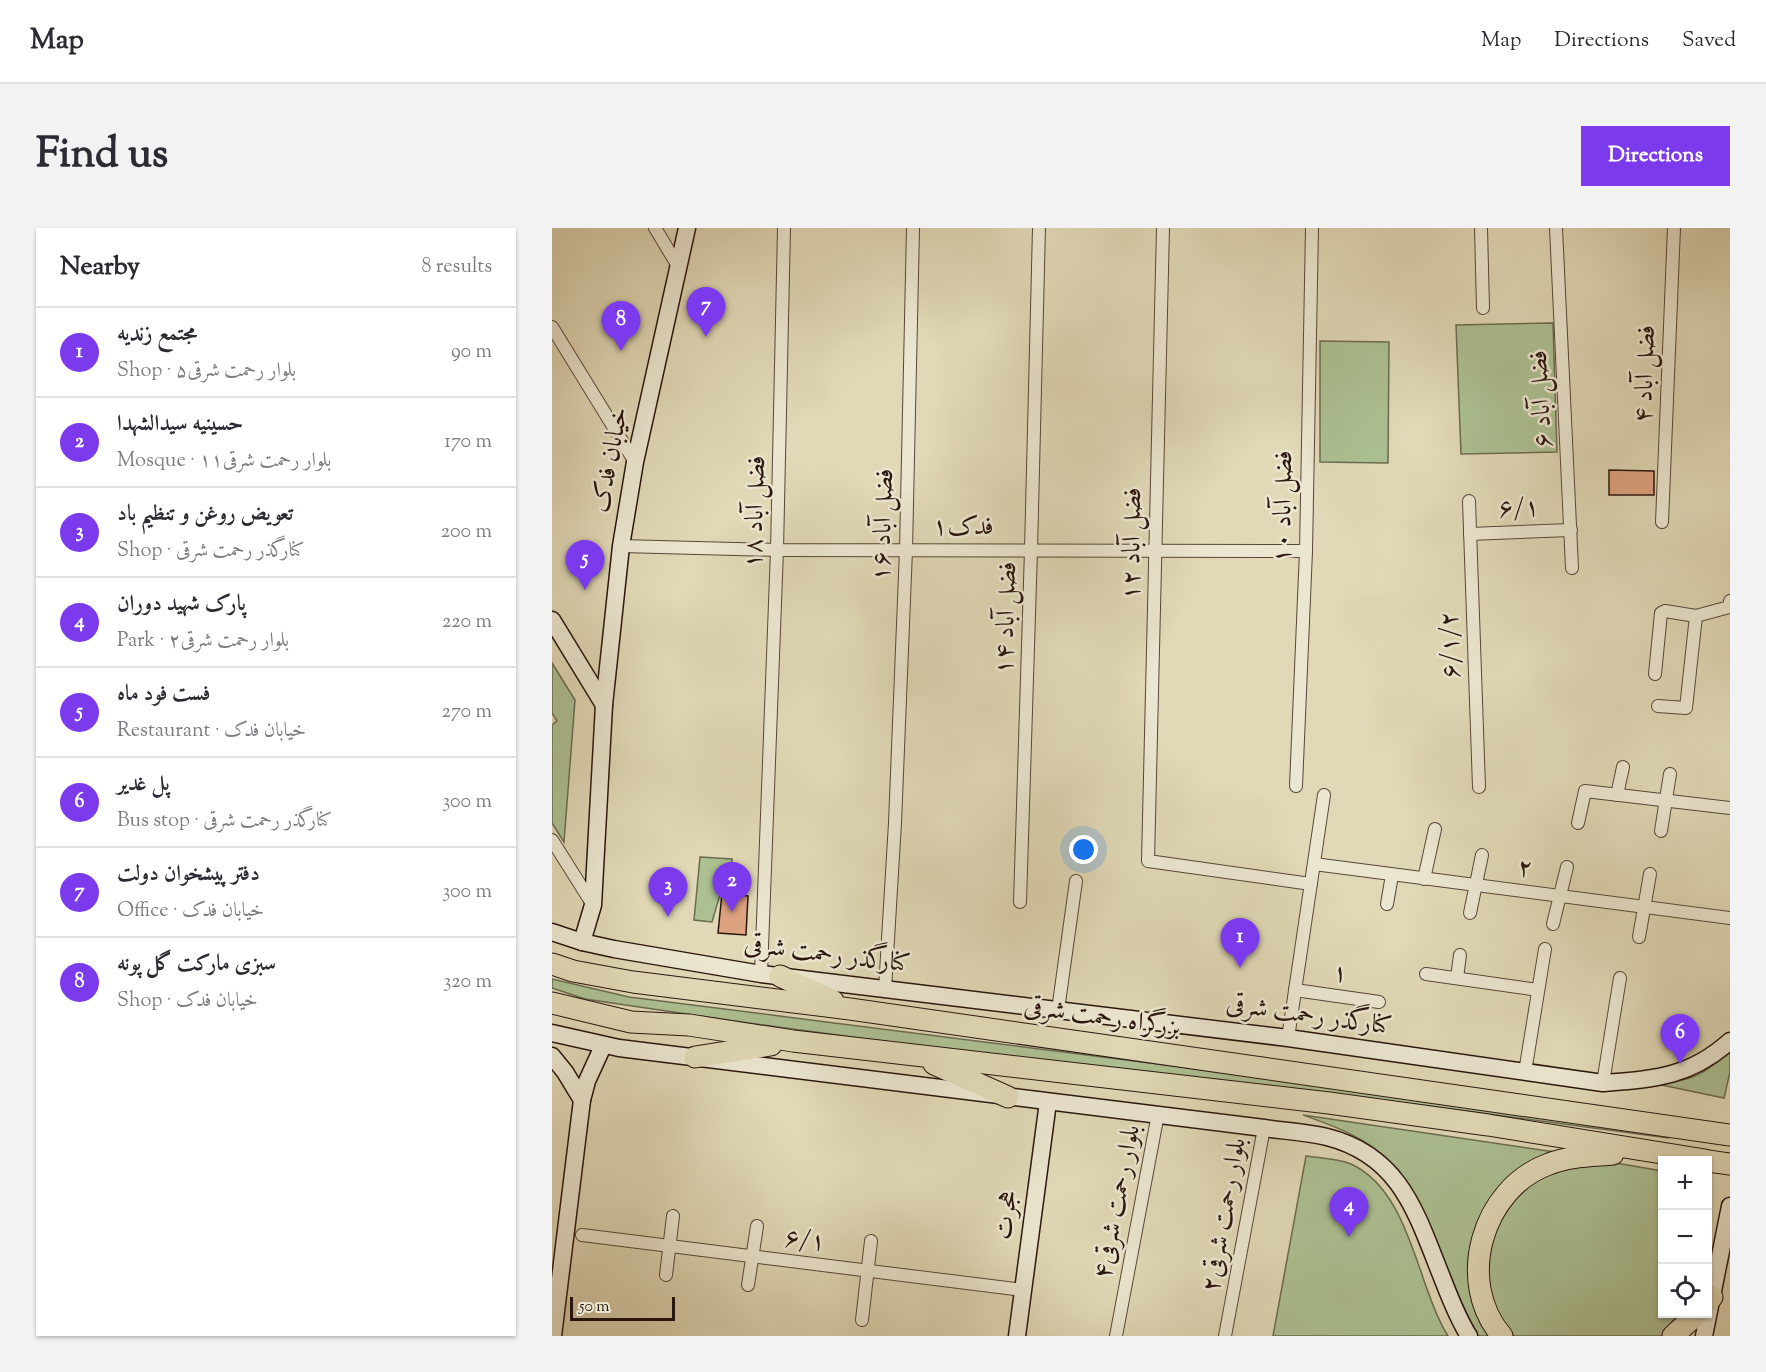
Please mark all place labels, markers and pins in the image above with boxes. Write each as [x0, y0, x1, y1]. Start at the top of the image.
pin: 7 [686, 288, 726, 337]
pin: 8 [602, 302, 640, 351]
pin: 5 [566, 540, 604, 590]
pin: 2 [712, 862, 752, 912]
pin: 3 [648, 868, 688, 917]
pin: 1 [1220, 918, 1260, 968]
pin: 6 [1660, 1014, 1700, 1064]
pin: 4 [1330, 1188, 1368, 1237]

